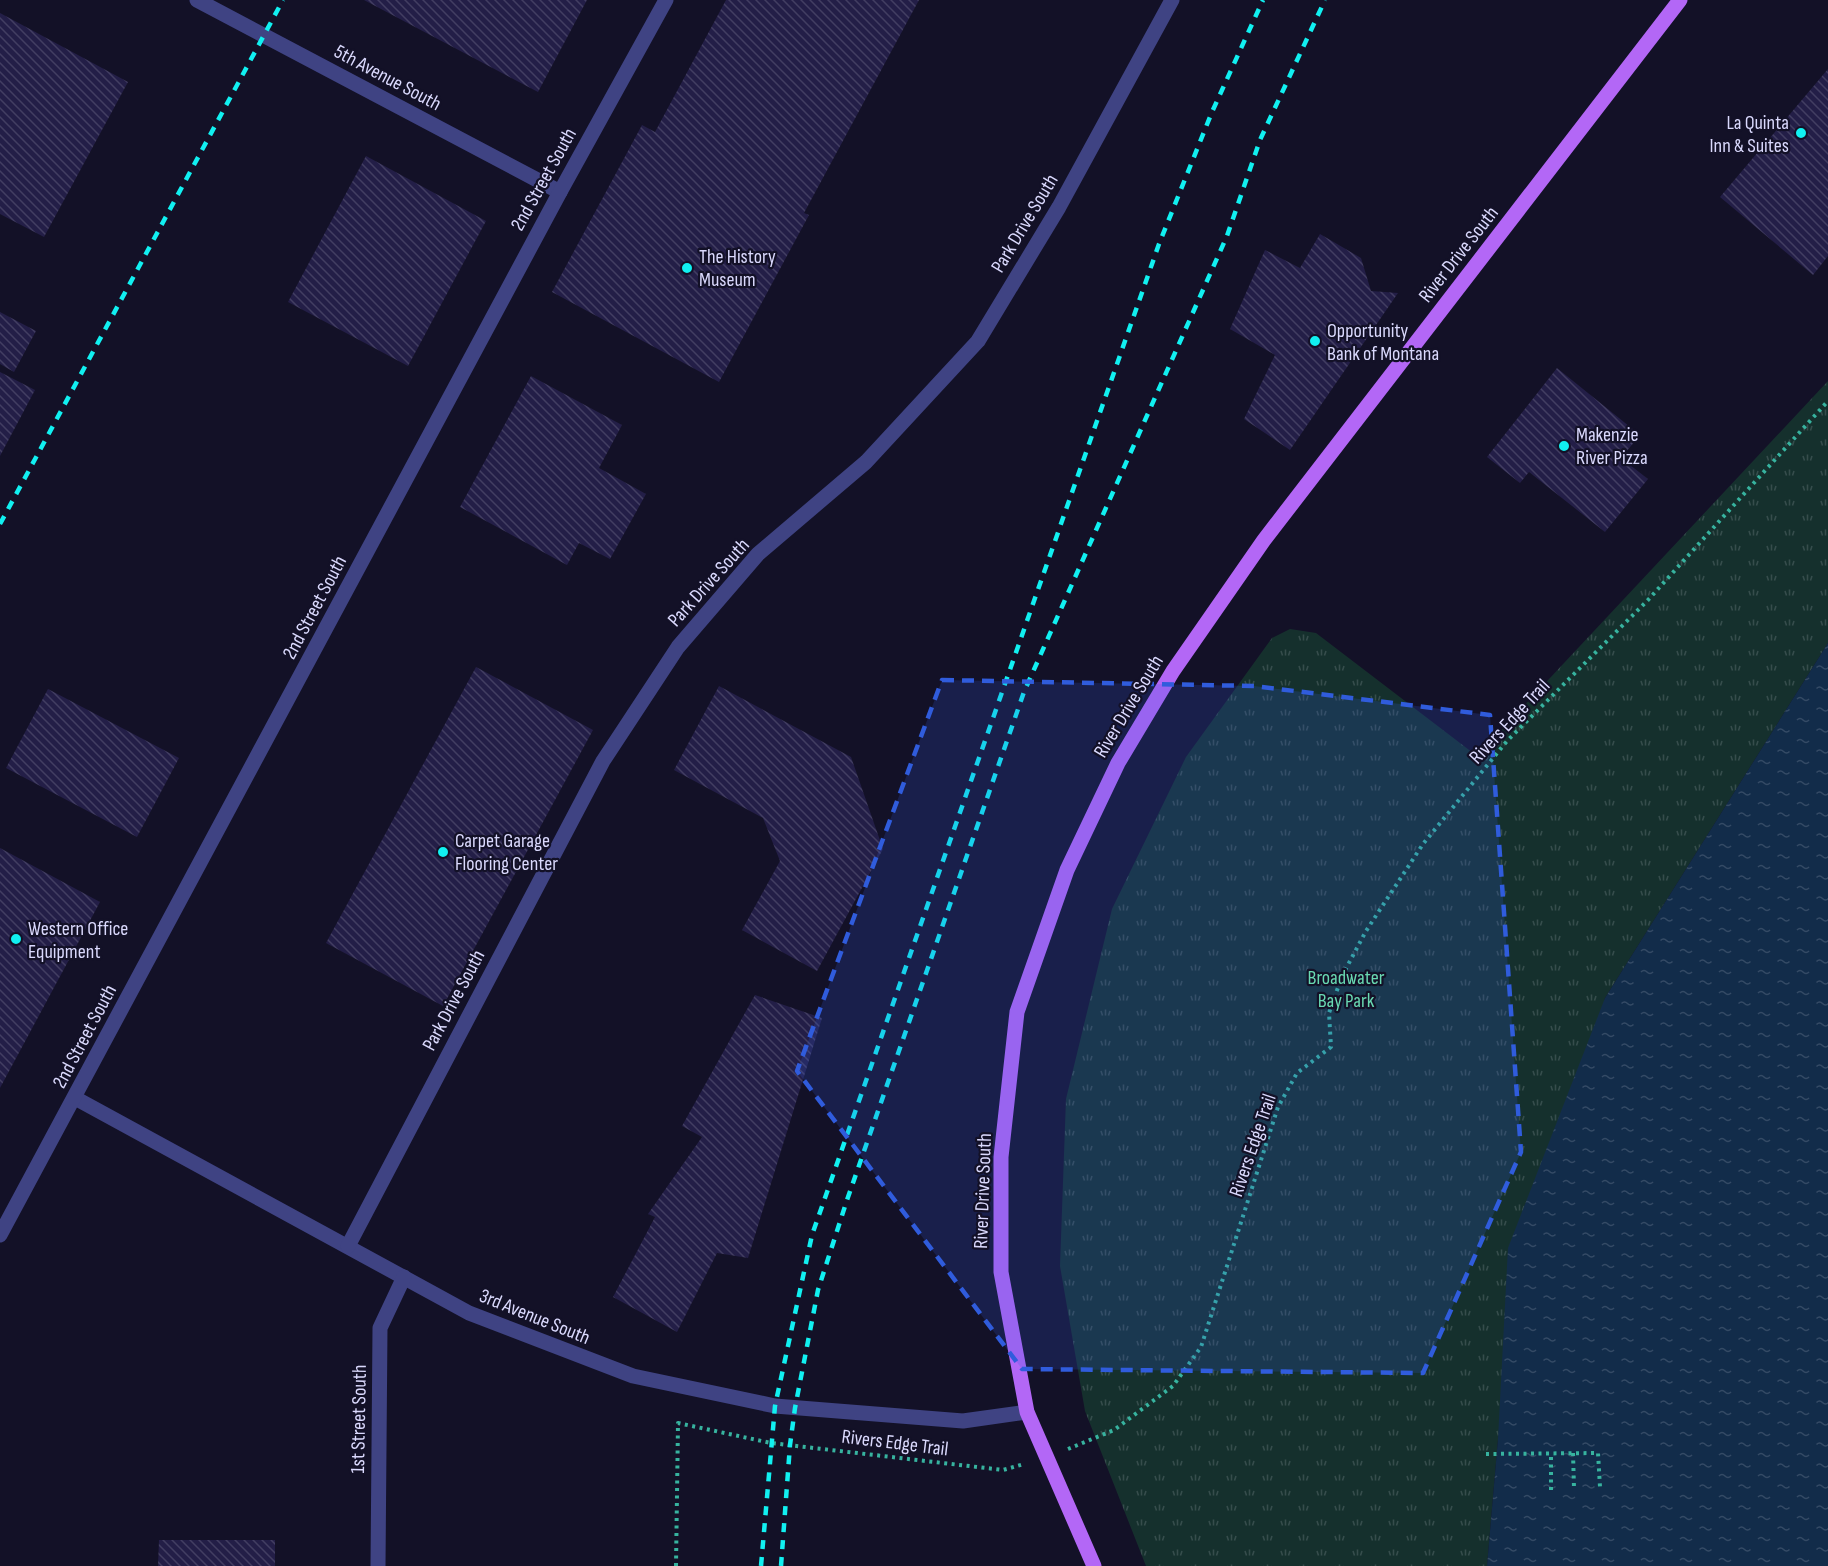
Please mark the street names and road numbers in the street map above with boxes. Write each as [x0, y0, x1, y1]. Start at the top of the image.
street label: 5th Avenue South [330, 40, 445, 116]
street label: 2nd Street South [506, 124, 582, 235]
street label: Park Drive South [986, 170, 1064, 277]
street label: River Drive South [1414, 202, 1504, 308]
street label: Park Drive South [663, 534, 755, 632]
street label: 2nd Street South [278, 552, 352, 663]
street label: River Drive South [1089, 651, 1169, 762]
street label: Rivers Edge Trail [1464, 674, 1555, 769]
street label: Park Drive South [417, 946, 490, 1055]
street label: 2nd Street South [48, 981, 122, 1092]
street label: Rivers Edge Trail [1224, 1091, 1282, 1200]
street label: River Drive South [969, 1133, 997, 1249]
street label: 3rd Avenue South [476, 1284, 593, 1350]
street label: 1st Street South [346, 1364, 372, 1474]
street label: Rivers Edge Trail [840, 1425, 950, 1461]

